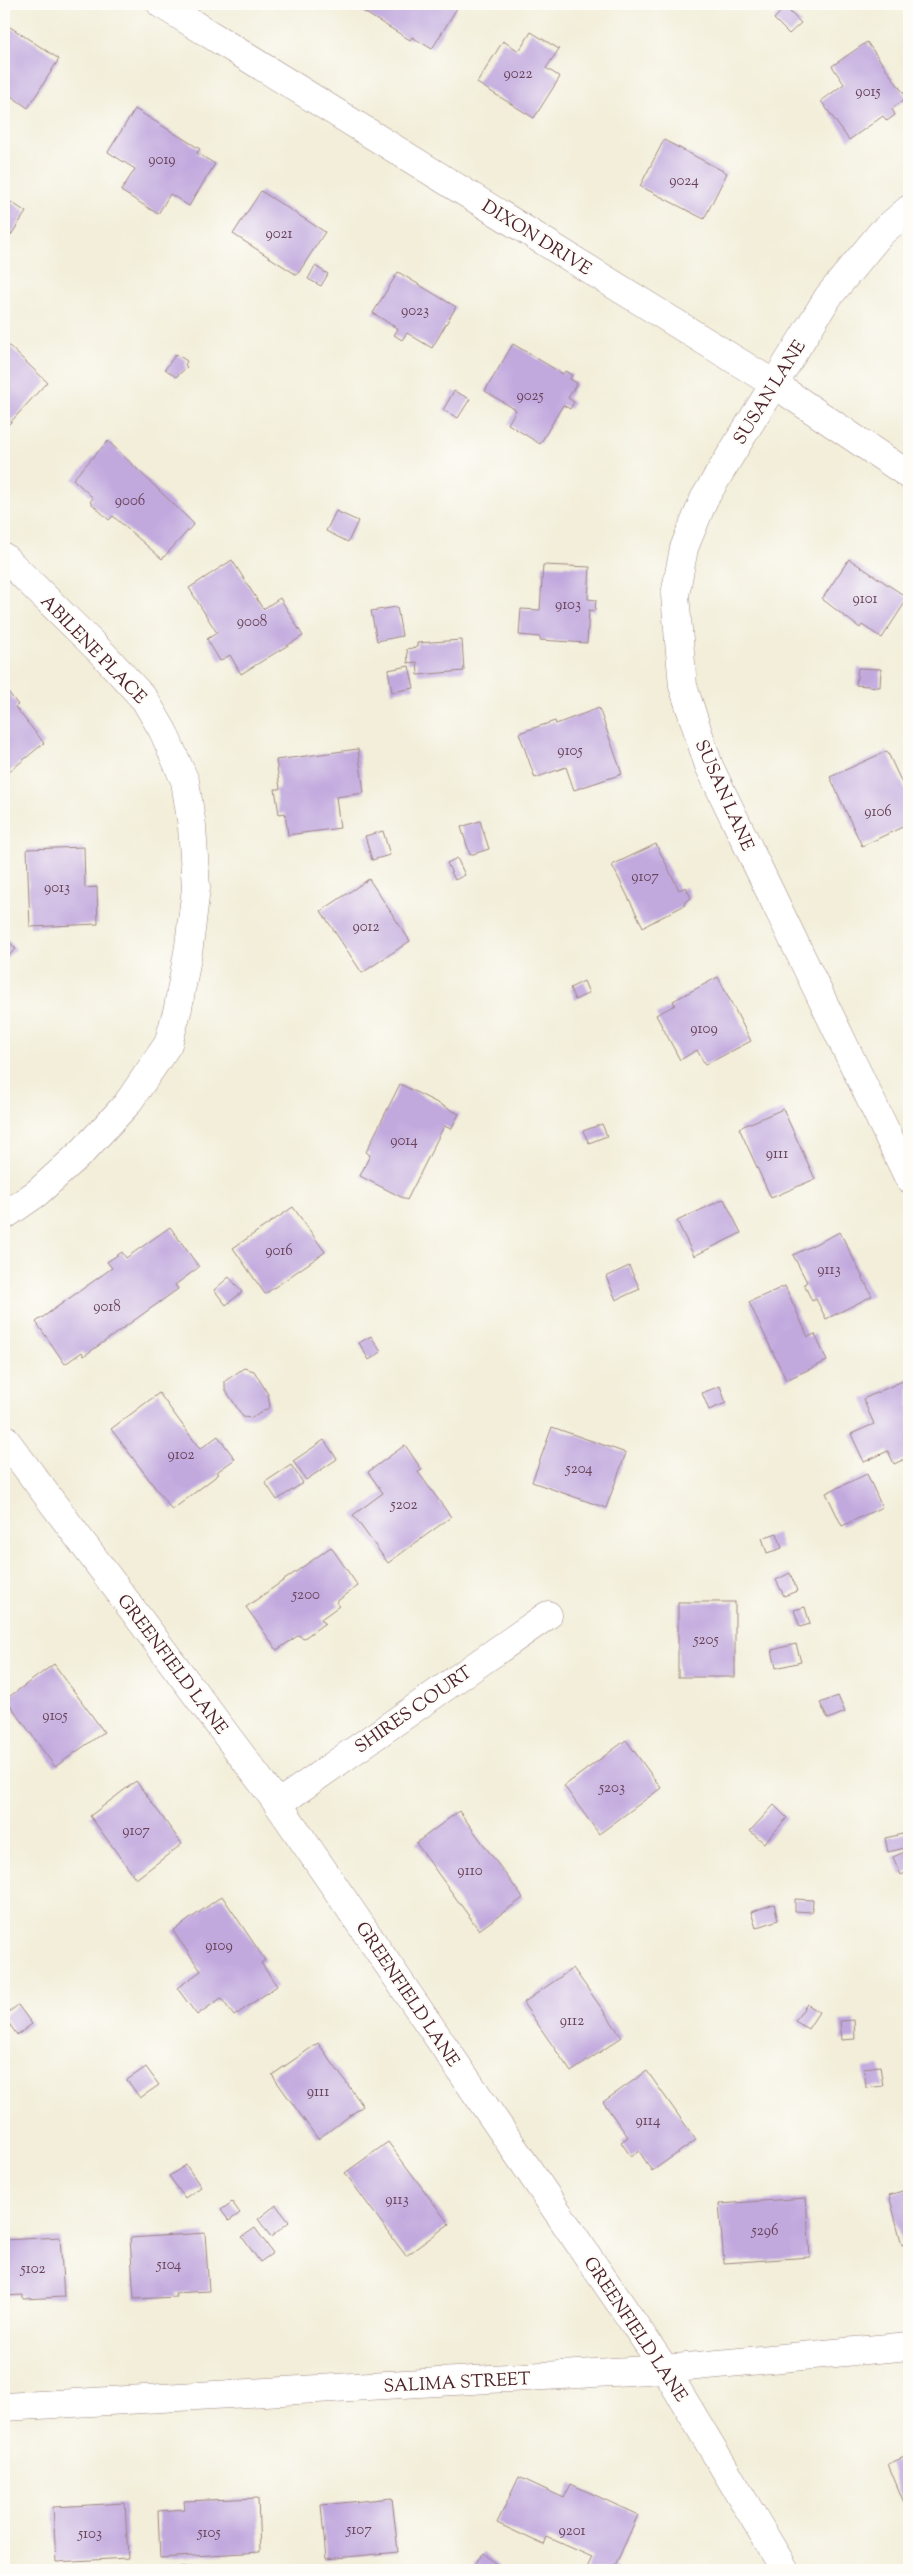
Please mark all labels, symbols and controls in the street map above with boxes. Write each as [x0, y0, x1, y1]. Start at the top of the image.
house number: 9022 [503, 64, 533, 85]
house number: 9015 [855, 82, 881, 103]
house number: 9019 [148, 150, 176, 171]
house number: 9024 [669, 171, 699, 192]
street label: DIXON DRIVE [476, 195, 596, 283]
house number: 9021 [265, 224, 293, 245]
house number: 9023 [401, 301, 429, 322]
street label: SUSAN LANE [728, 336, 813, 450]
house number: 9025 [516, 386, 544, 407]
house number: 9006 [115, 491, 145, 512]
house number: 9101 [852, 589, 878, 610]
street label: ABILENE PLACE [34, 590, 152, 711]
house number: 9103 [555, 595, 581, 616]
house number: 9008 [237, 612, 267, 633]
street label: SUSAN LANE [687, 736, 759, 856]
house number: 9105 [557, 741, 583, 762]
house number: 9106 [864, 802, 892, 823]
house number: 9107 [631, 867, 659, 888]
house number: 9013 [44, 878, 70, 899]
house number: 9012 [352, 917, 380, 938]
house number: 9109 [690, 1019, 718, 1040]
house number: 9014 [390, 1131, 418, 1152]
house number: 9111 [766, 1144, 788, 1165]
house number: 9016 [265, 1241, 293, 1262]
house number: 9113 [817, 1260, 841, 1281]
house number: 9018 [93, 1297, 121, 1318]
house number: 9102 [167, 1445, 195, 1466]
house number: 5204 [565, 1459, 593, 1480]
house number: 5202 [390, 1495, 417, 1516]
house number: 5200 [291, 1585, 320, 1606]
street label: GREENFIELD LANE [110, 1589, 233, 1741]
house number: 5205 [692, 1630, 719, 1651]
street label: SHIRES COURT [350, 1660, 478, 1761]
house number: 9105 [42, 1706, 68, 1727]
house number: 5203 [598, 1778, 625, 1799]
house number: 9107 [122, 1821, 150, 1842]
house number: 9110 [457, 1861, 483, 1882]
street label: GREENFIELD LANE [348, 1917, 465, 2073]
house number: 9109 [205, 1936, 233, 1957]
house number: 9112 [560, 2011, 584, 2032]
house number: 9111 [307, 2082, 329, 2103]
house number: 9114 [635, 2111, 661, 2132]
house number: 9113 [385, 2190, 409, 2211]
house number: 5296 [751, 2221, 778, 2242]
street label: GREENFIELD LANE [576, 2252, 693, 2408]
house number: 5104 [156, 2255, 182, 2276]
house number: 5102 [20, 2259, 45, 2280]
street label: SALIMA STREET [383, 2367, 532, 2401]
house number: 5107 [345, 2520, 372, 2541]
house number: 9201 [558, 2521, 586, 2542]
house number: 5105 [196, 2523, 221, 2544]
house number: 5103 [77, 2524, 102, 2545]

